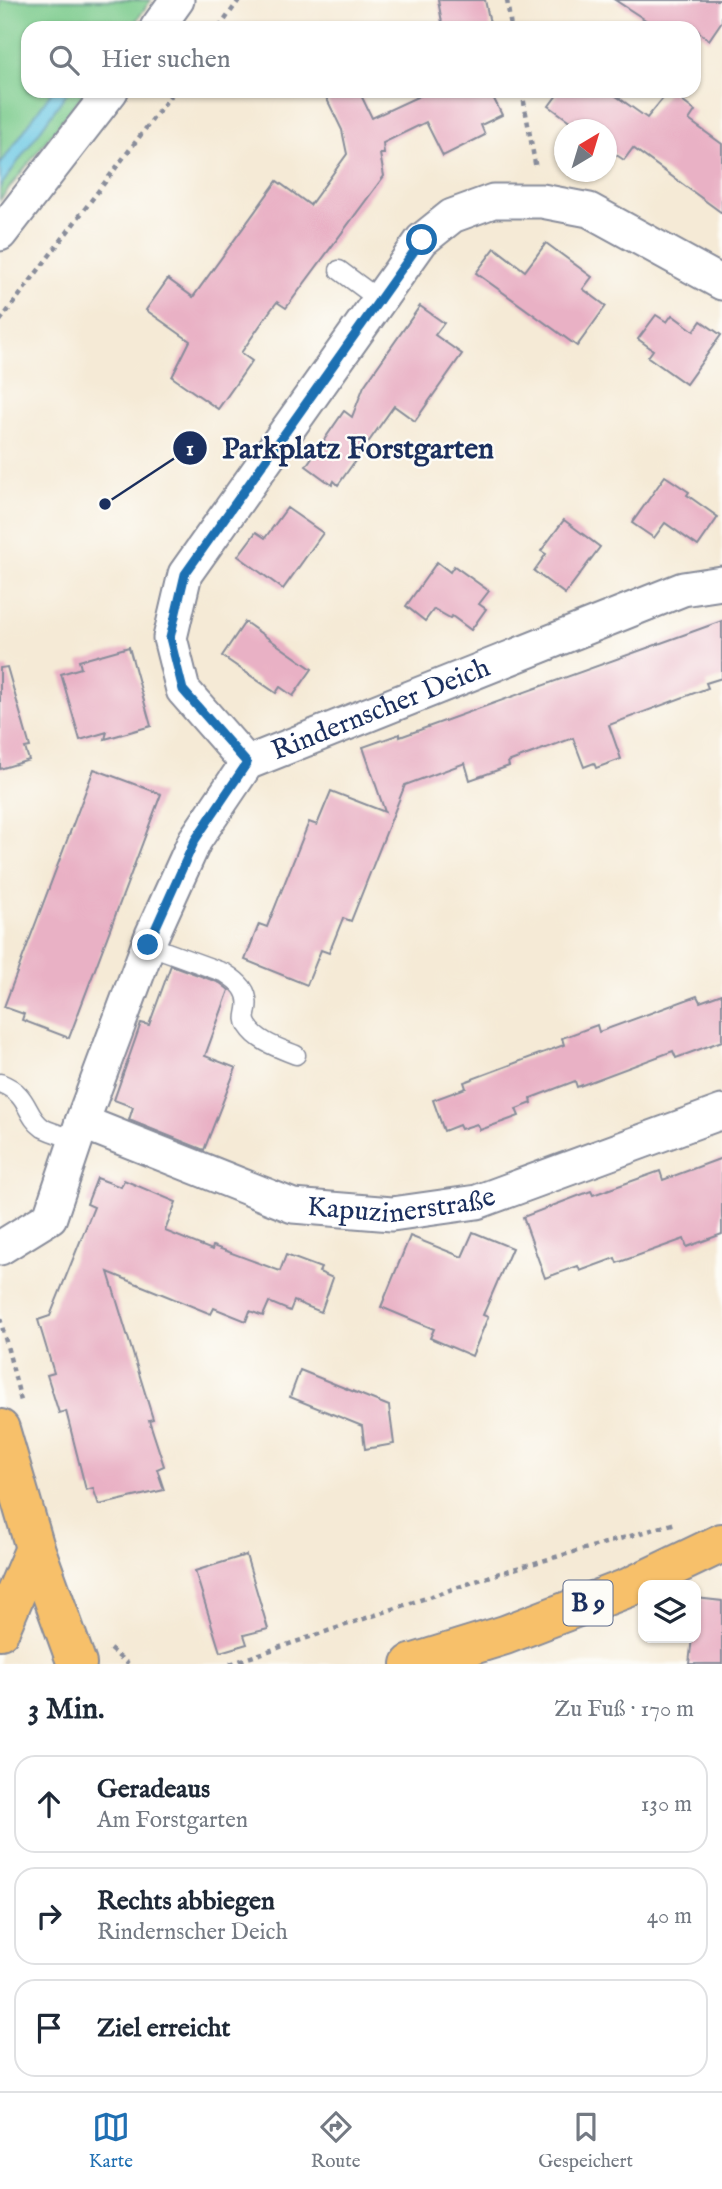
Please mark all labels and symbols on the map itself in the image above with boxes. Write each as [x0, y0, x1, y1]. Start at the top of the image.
north arrow [554, 119, 617, 182]
route start [406, 224, 437, 255]
callout: Parkplatz Forstgarten [173, 422, 508, 473]
text: Parkplatz Forstgarten [222, 431, 494, 469]
text: 1 [186, 436, 194, 463]
street label: Rindernscher Deich [266, 650, 495, 769]
route end [132, 929, 163, 960]
street label: Kapuzinerstraße [306, 1179, 501, 1232]
road number: B 9 [564, 1580, 612, 1626]

